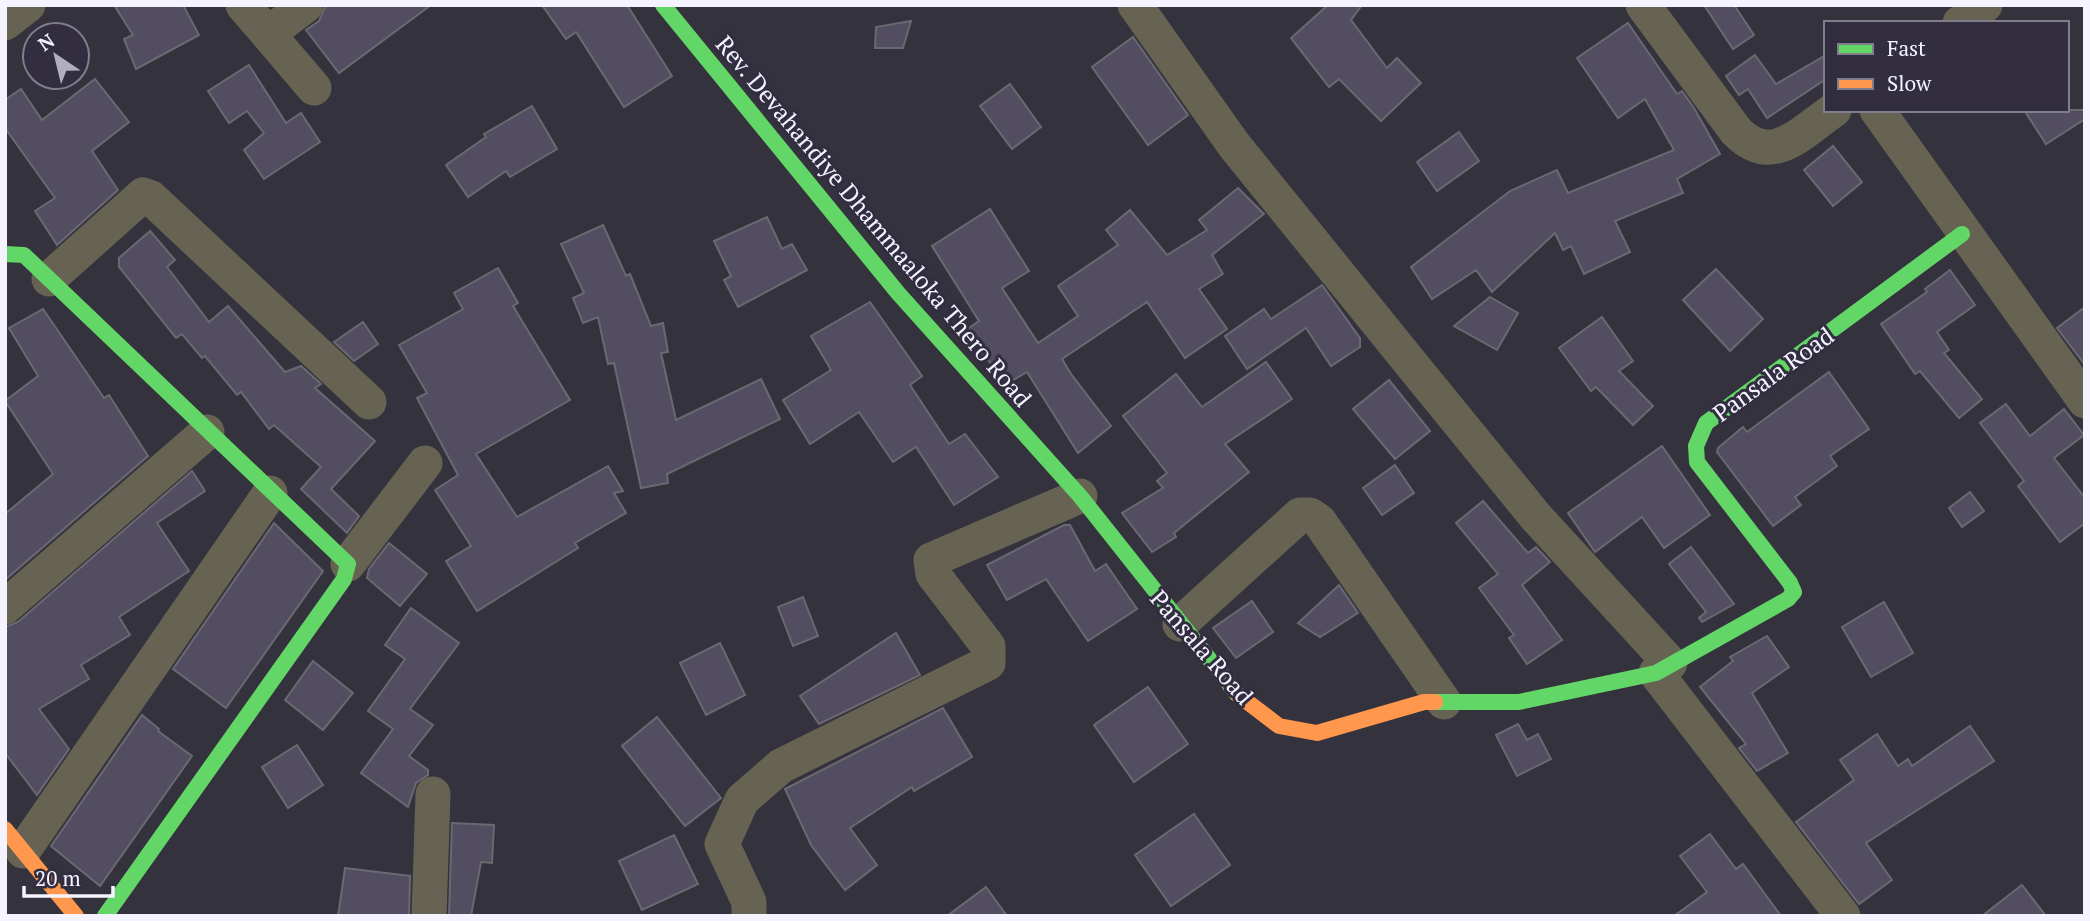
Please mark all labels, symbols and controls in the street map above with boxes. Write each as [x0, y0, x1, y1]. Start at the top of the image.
north arrow [21, 21, 91, 91]
legend [1824, 21, 2069, 112]
text: N [33, 27, 60, 56]
street label: Rev. Devahandiye Dhammaaloka Thero Road [709, 29, 1039, 413]
text: Fast [1887, 34, 1926, 62]
text: Slow [1887, 69, 1932, 97]
street label: Pansala Road [1706, 319, 1840, 429]
street label: Pansala Road [1143, 583, 1261, 711]
scale bar [24, 855, 114, 899]
text: 20 m [35, 864, 81, 892]

